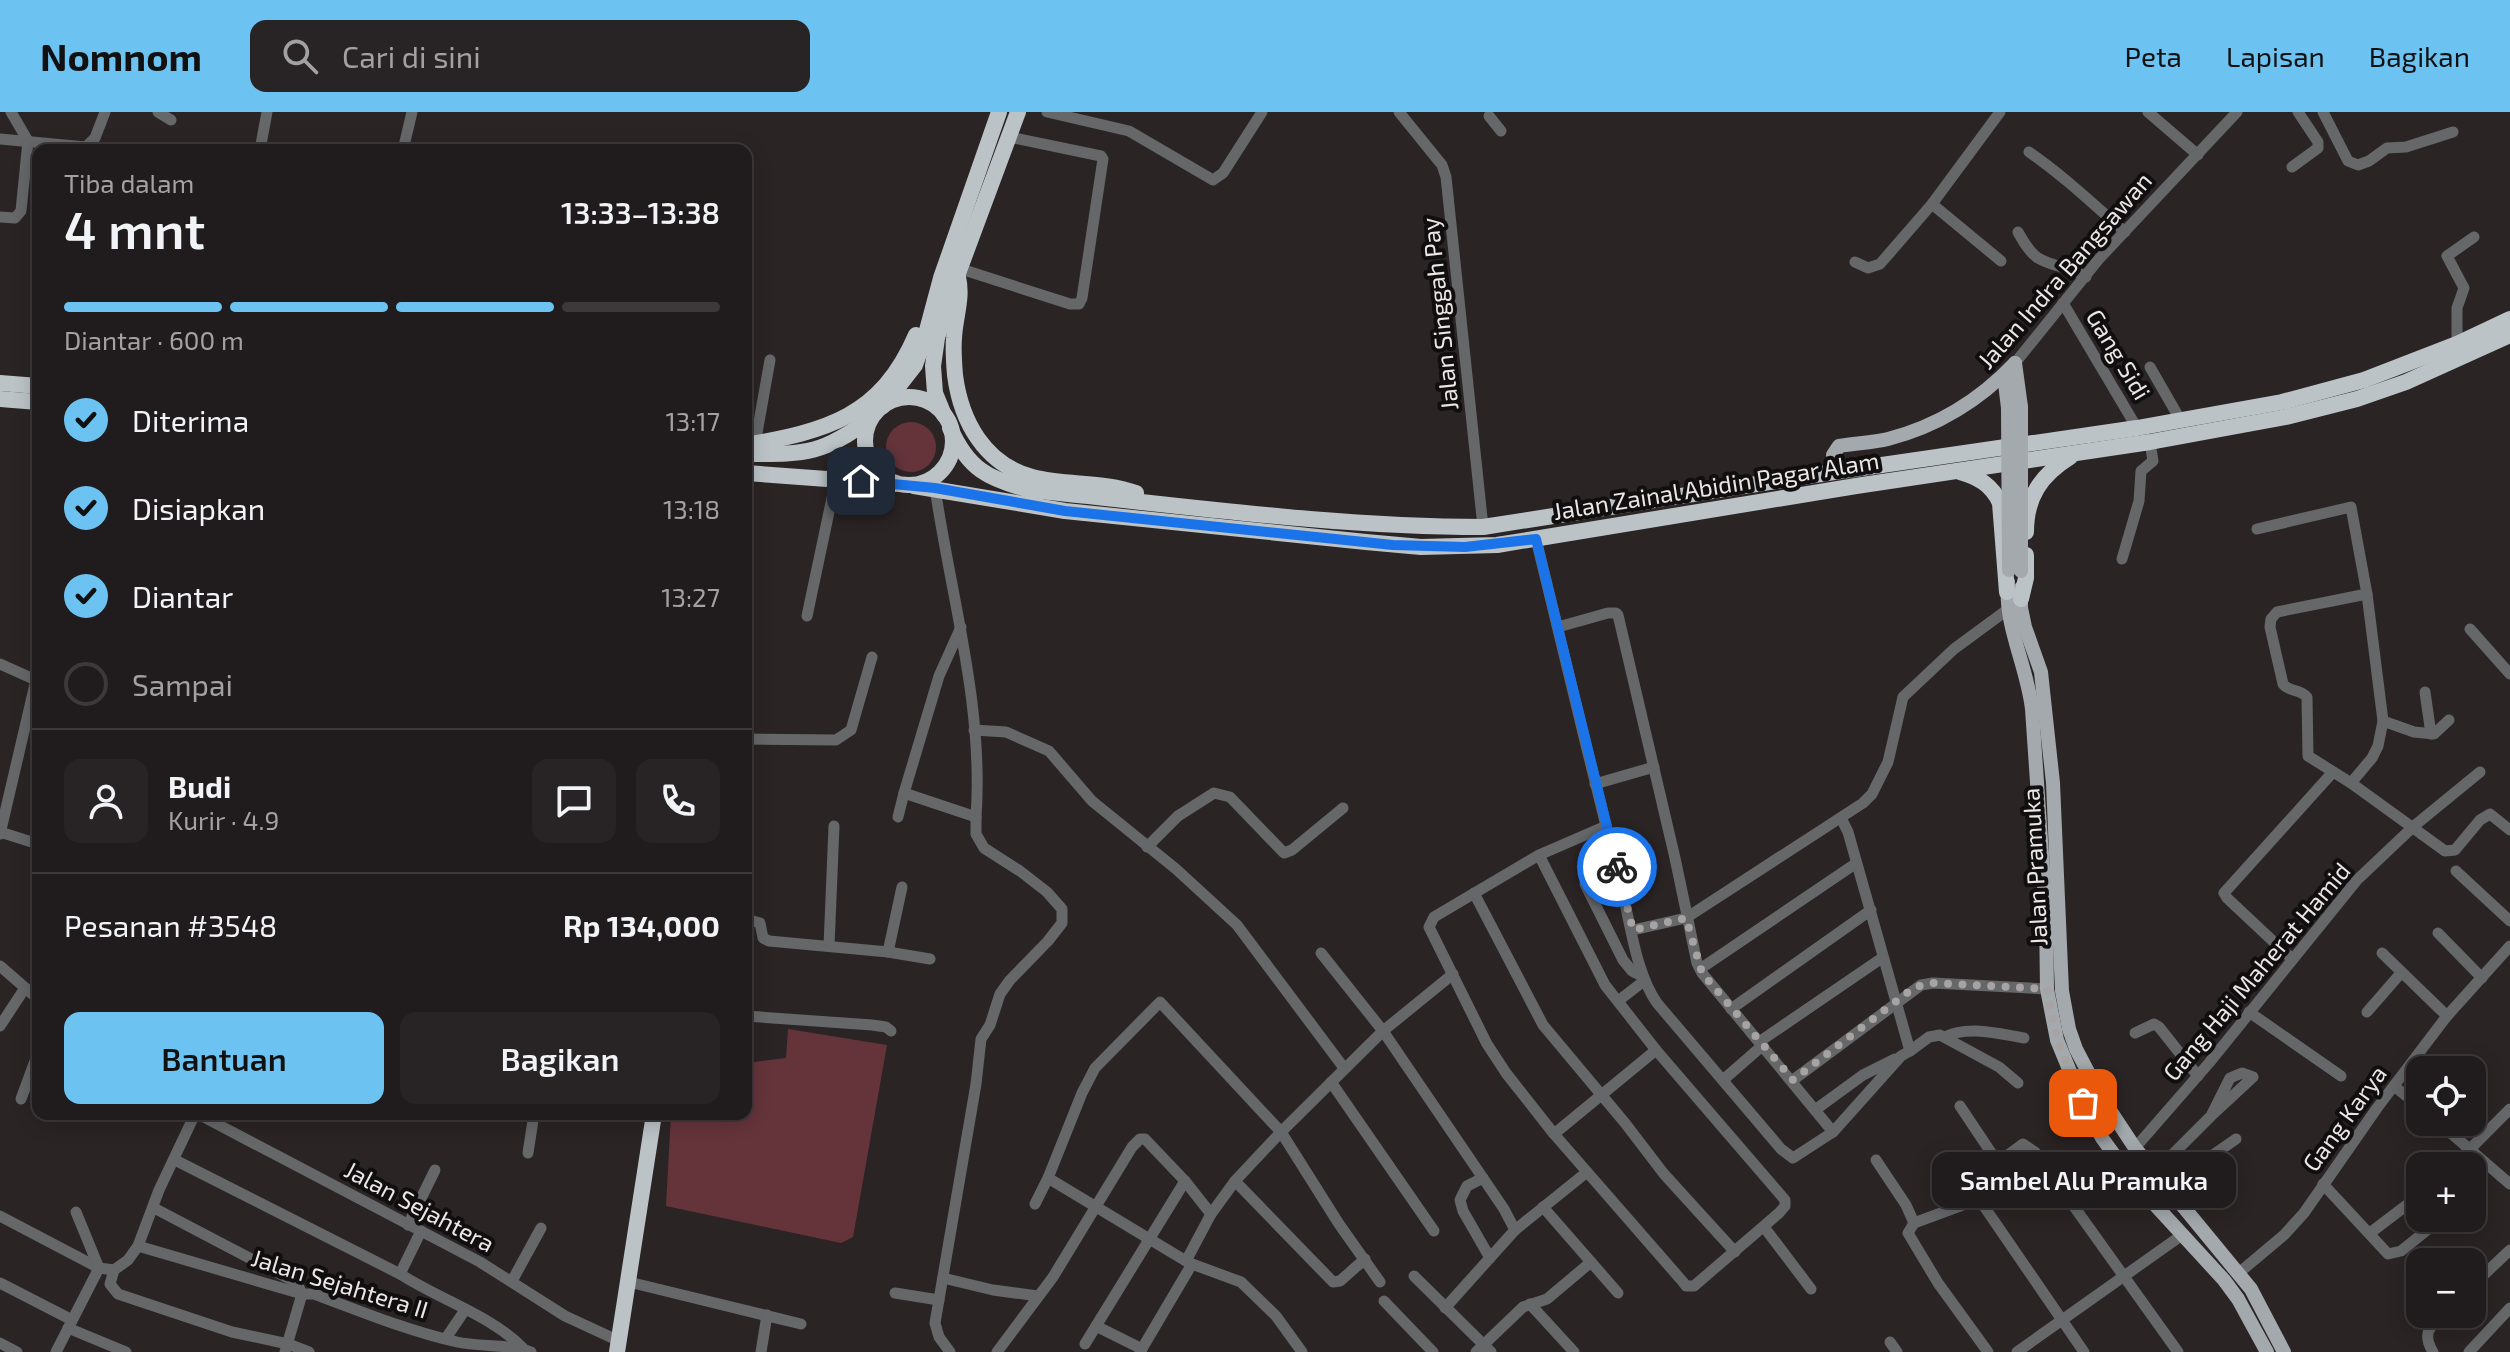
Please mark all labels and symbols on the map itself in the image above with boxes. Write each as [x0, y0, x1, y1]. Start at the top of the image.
street label: Jalan Indra Bangsawan [1971, 166, 2157, 374]
street label: Jalan Singgah Pay [1414, 216, 1464, 412]
street label: Gang Sidi [2081, 304, 2157, 404]
street label: Jalan Zainal Abidin Pagar Alam [1551, 445, 1881, 525]
pin [827, 447, 895, 515]
street label: Jalan Pramuka [2015, 787, 2053, 947]
courier [1577, 827, 1657, 907]
street label: Gang Haji Maherat Hamid [2156, 856, 2356, 1086]
street label: Gang Karya [2296, 1059, 2392, 1177]
pin [2049, 1069, 2117, 1137]
callout: Sambel Alu Pramuka [1931, 1151, 2235, 1207]
street label: Jalan Sejahtera [340, 1154, 500, 1258]
street label: Jalan Sejahtera II [248, 1242, 432, 1324]

